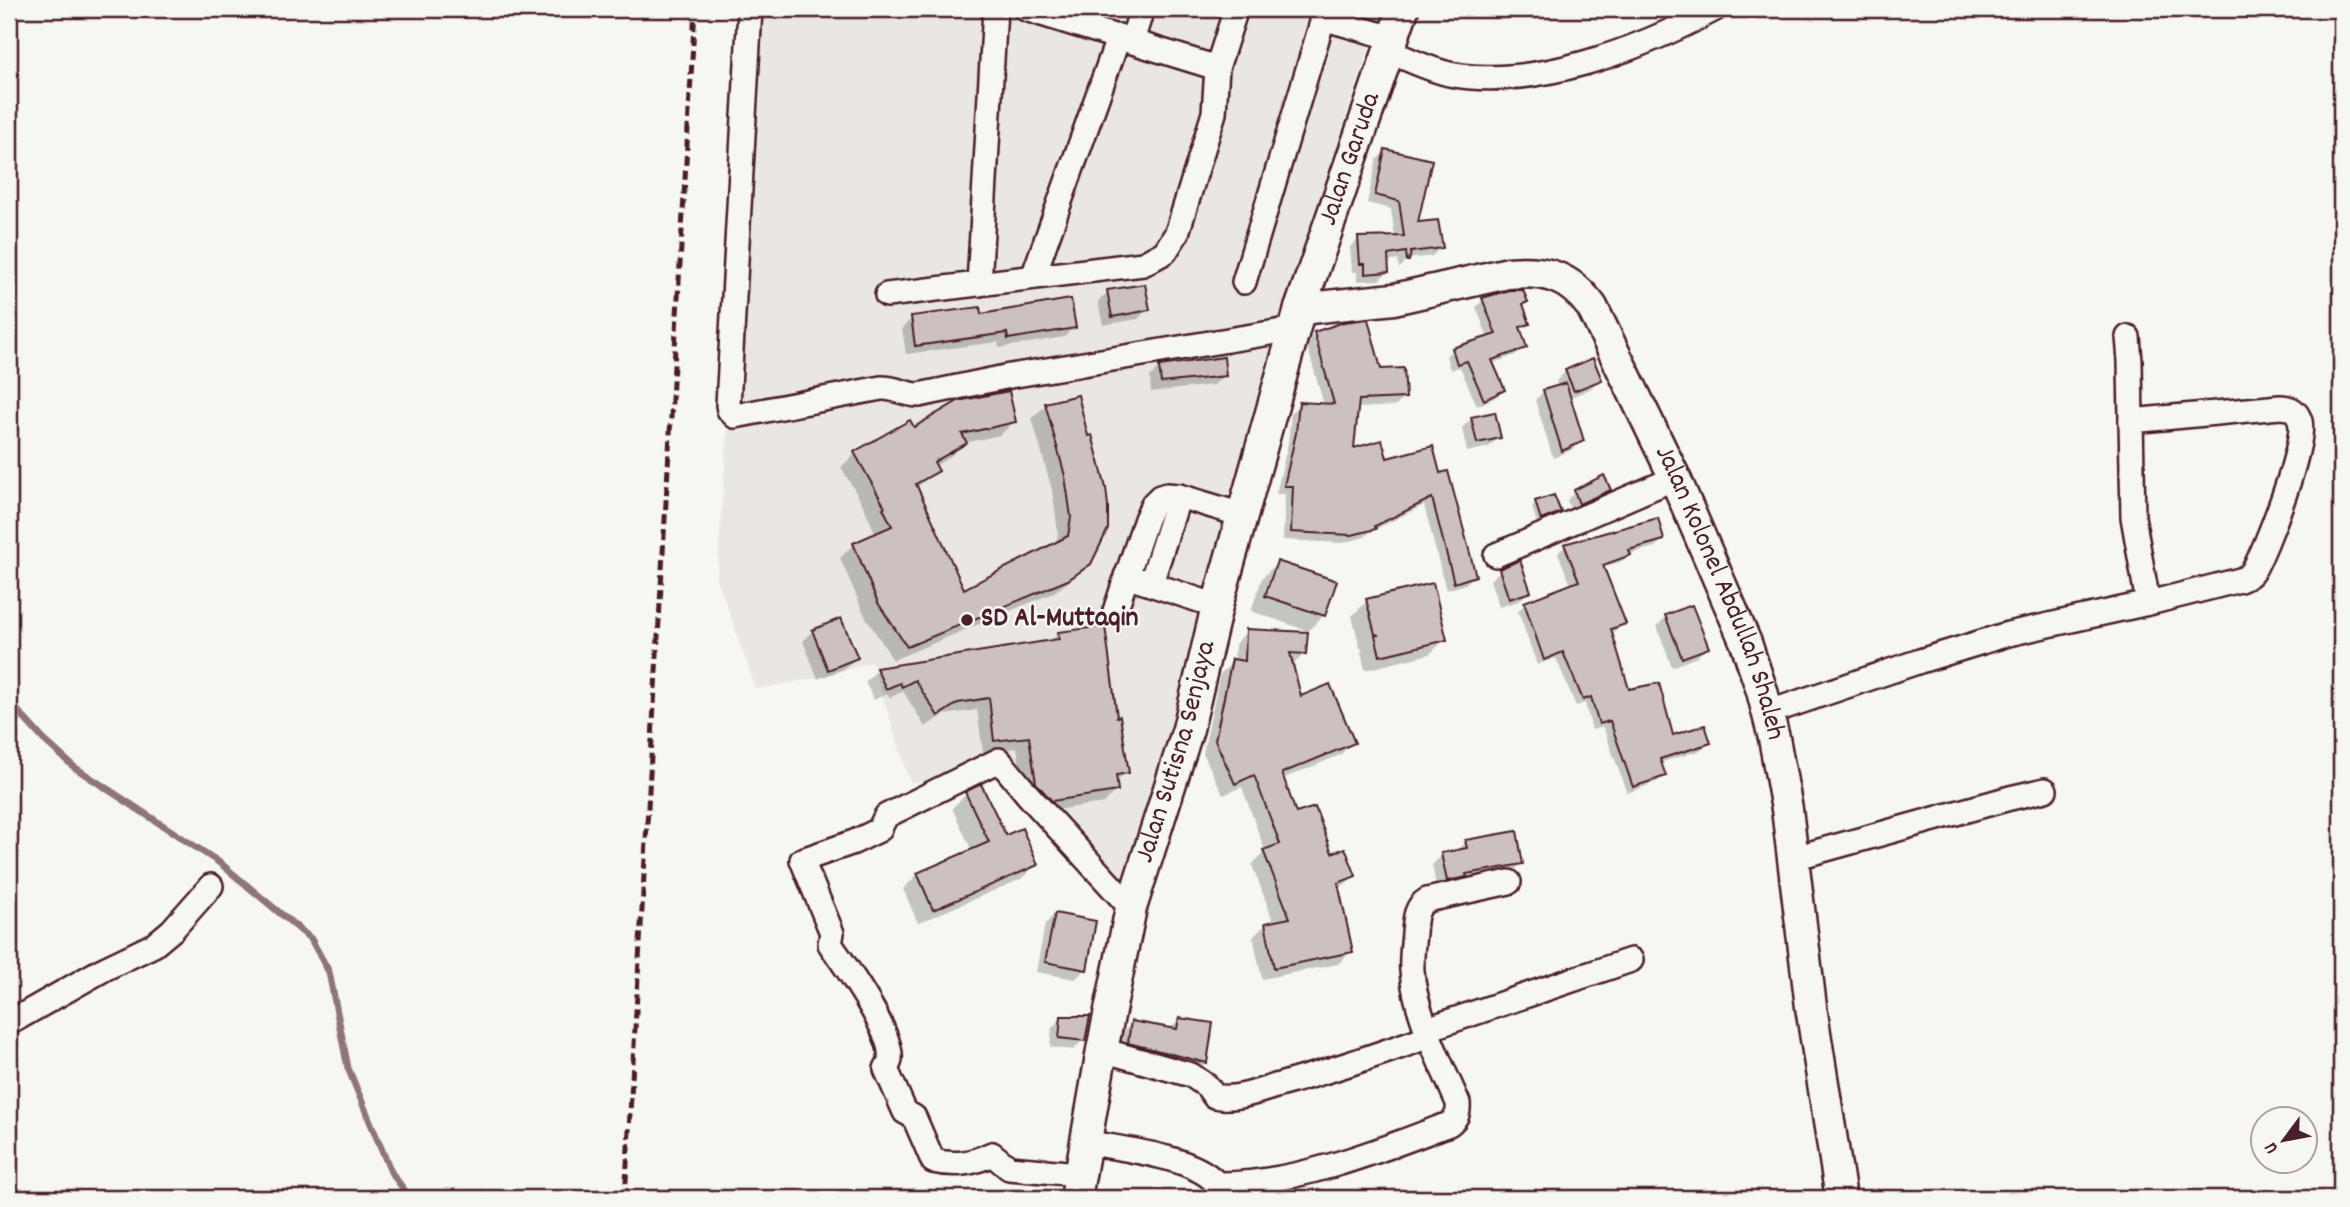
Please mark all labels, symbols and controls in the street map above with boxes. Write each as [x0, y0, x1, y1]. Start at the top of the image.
street label: Jalan Garuda [1310, 87, 1393, 231]
street label: Jalan Kolonel Abdullah Shaleh [1642, 439, 1794, 745]
place label: SD Al-Muttaqin [981, 600, 1139, 640]
marker: SD Al-Muttaqin [959, 612, 975, 628]
street label: Jalan Sutisna Senjaya [1127, 636, 1228, 868]
north arrow [2248, 1106, 2318, 1176]
text: U [2259, 1136, 2286, 1158]

